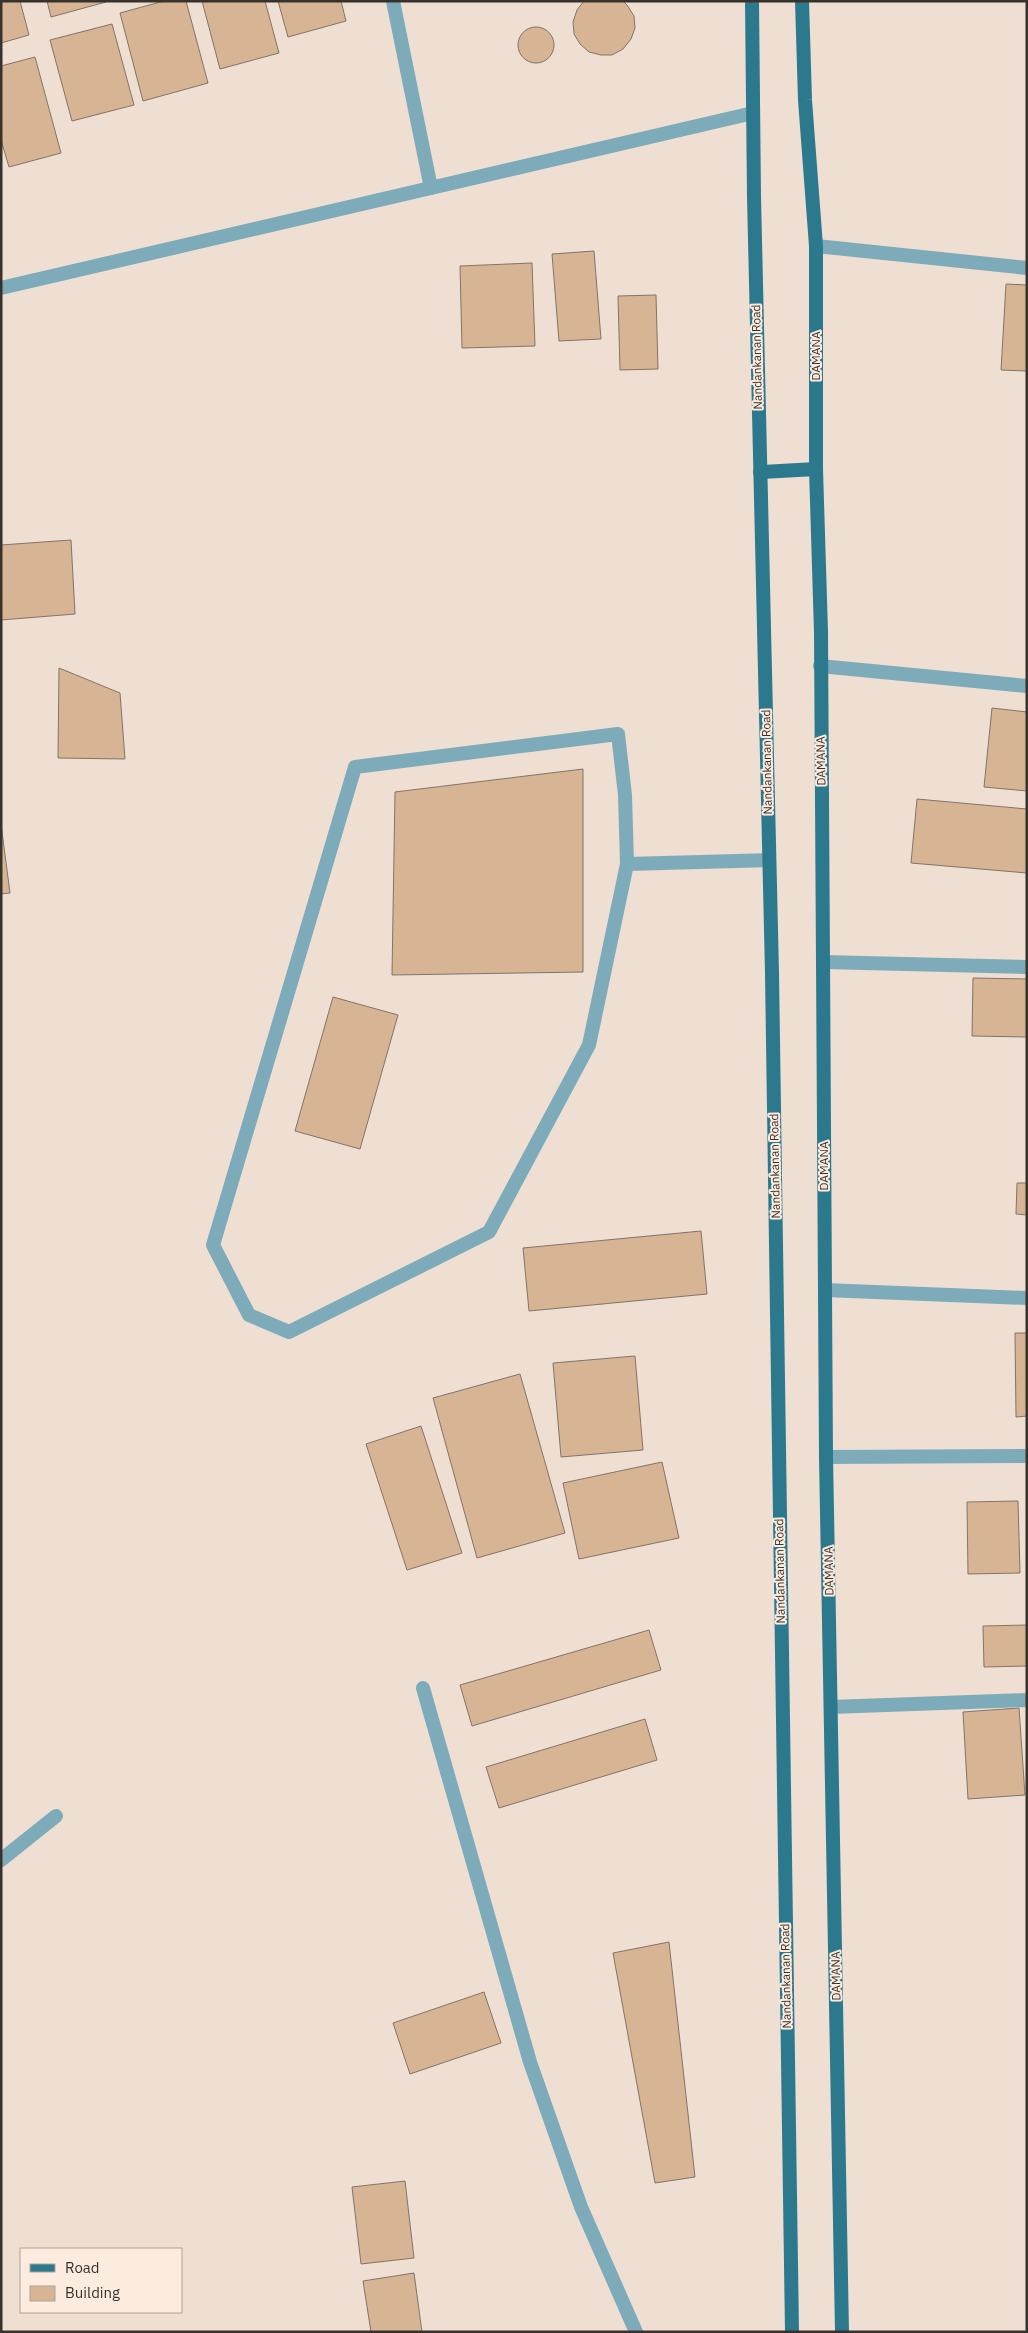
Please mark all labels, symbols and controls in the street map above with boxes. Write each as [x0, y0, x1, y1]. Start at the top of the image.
street label: Nandankanan Road [748, 304, 765, 410]
street label: DAMANA [808, 331, 823, 381]
street label: Nandankanan Road [758, 709, 775, 815]
street label: DAMANA [813, 736, 828, 786]
street label: Nandankanan Road [766, 1113, 783, 1219]
street label: DAMANA [816, 1141, 831, 1191]
street label: Nandankanan Road [771, 1518, 788, 1624]
street label: DAMANA [821, 1546, 836, 1596]
street label: Nandankanan Road [777, 1923, 794, 2029]
street label: DAMANA [828, 1951, 843, 2001]
legend [20, 2248, 182, 2313]
text: Road [65, 2258, 100, 2277]
text: Building [65, 2283, 120, 2302]

